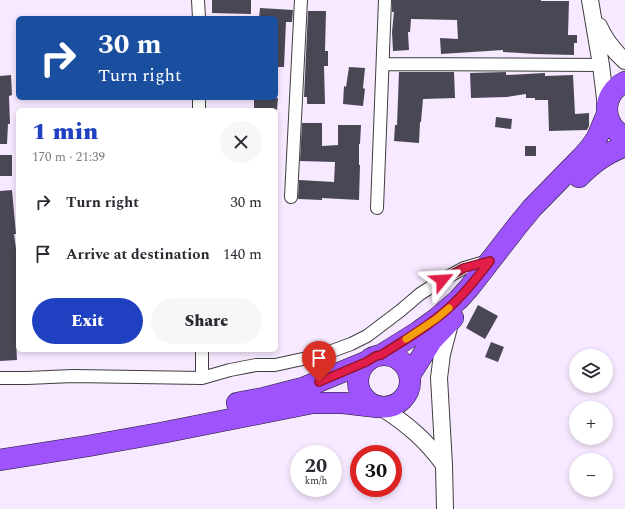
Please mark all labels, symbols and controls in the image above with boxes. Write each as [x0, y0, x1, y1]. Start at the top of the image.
text: 30 m [98, 23, 162, 66]
icon: right [32, 32, 84, 84]
text: Turn right [98, 62, 181, 89]
text: 1 min [32, 114, 98, 150]
button: close [220, 121, 262, 163]
text: 170 m · 21:39 [32, 147, 105, 167]
icon: right [32, 191, 54, 213]
text: Turn right [66, 191, 139, 214]
text: 30 m [230, 191, 262, 214]
icon: arrive [32, 243, 54, 265]
text: Arrive at destination [66, 243, 210, 266]
text: 140 m [223, 243, 262, 266]
position arrow [421, 259, 463, 301]
button: Exit [32, 298, 143, 344]
button: Share [151, 298, 262, 344]
pin [302, 341, 336, 382]
icon: arrive [308, 347, 330, 369]
map controls [569, 349, 613, 497]
button: layers [569, 349, 613, 393]
button: + [569, 401, 613, 445]
speed limit sign: 30 [350, 445, 402, 497]
text: 20 [305, 451, 327, 481]
button: − [569, 453, 613, 497]
text: km/h [305, 473, 327, 489]

